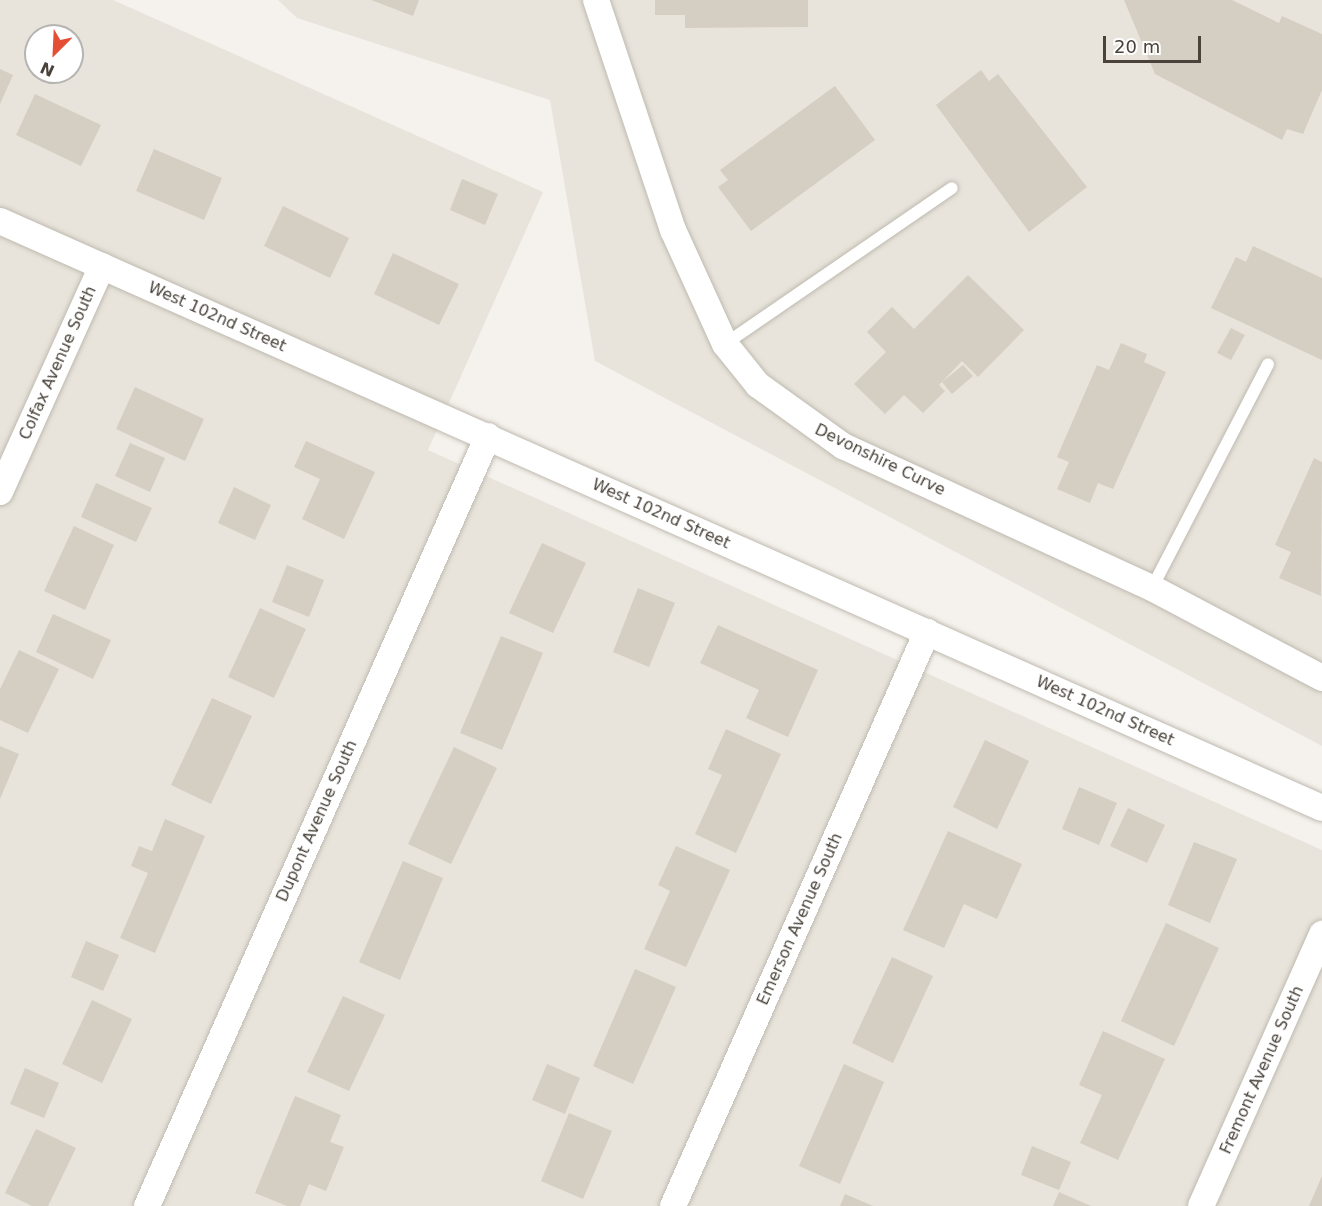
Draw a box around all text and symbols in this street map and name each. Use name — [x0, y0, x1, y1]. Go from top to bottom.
north arrow — [24, 24, 84, 84]
scale bar — [1106, 24, 1204, 62]
text: 20 m — [1114, 36, 1160, 57]
text: N — [37, 58, 57, 80]
street label: West 102nd Street — [145, 278, 289, 356]
street label: Colfax Avenue South — [15, 283, 101, 443]
street label: Devonshire Curve — [812, 420, 948, 500]
street label: West 102nd Street — [589, 475, 733, 553]
street label: West 102nd Street — [1033, 672, 1177, 750]
street label: Dupont Avenue South — [273, 737, 361, 905]
street label: Emerson Avenue South — [753, 830, 847, 1008]
street label: Fremont Avenue South — [1216, 983, 1308, 1157]

